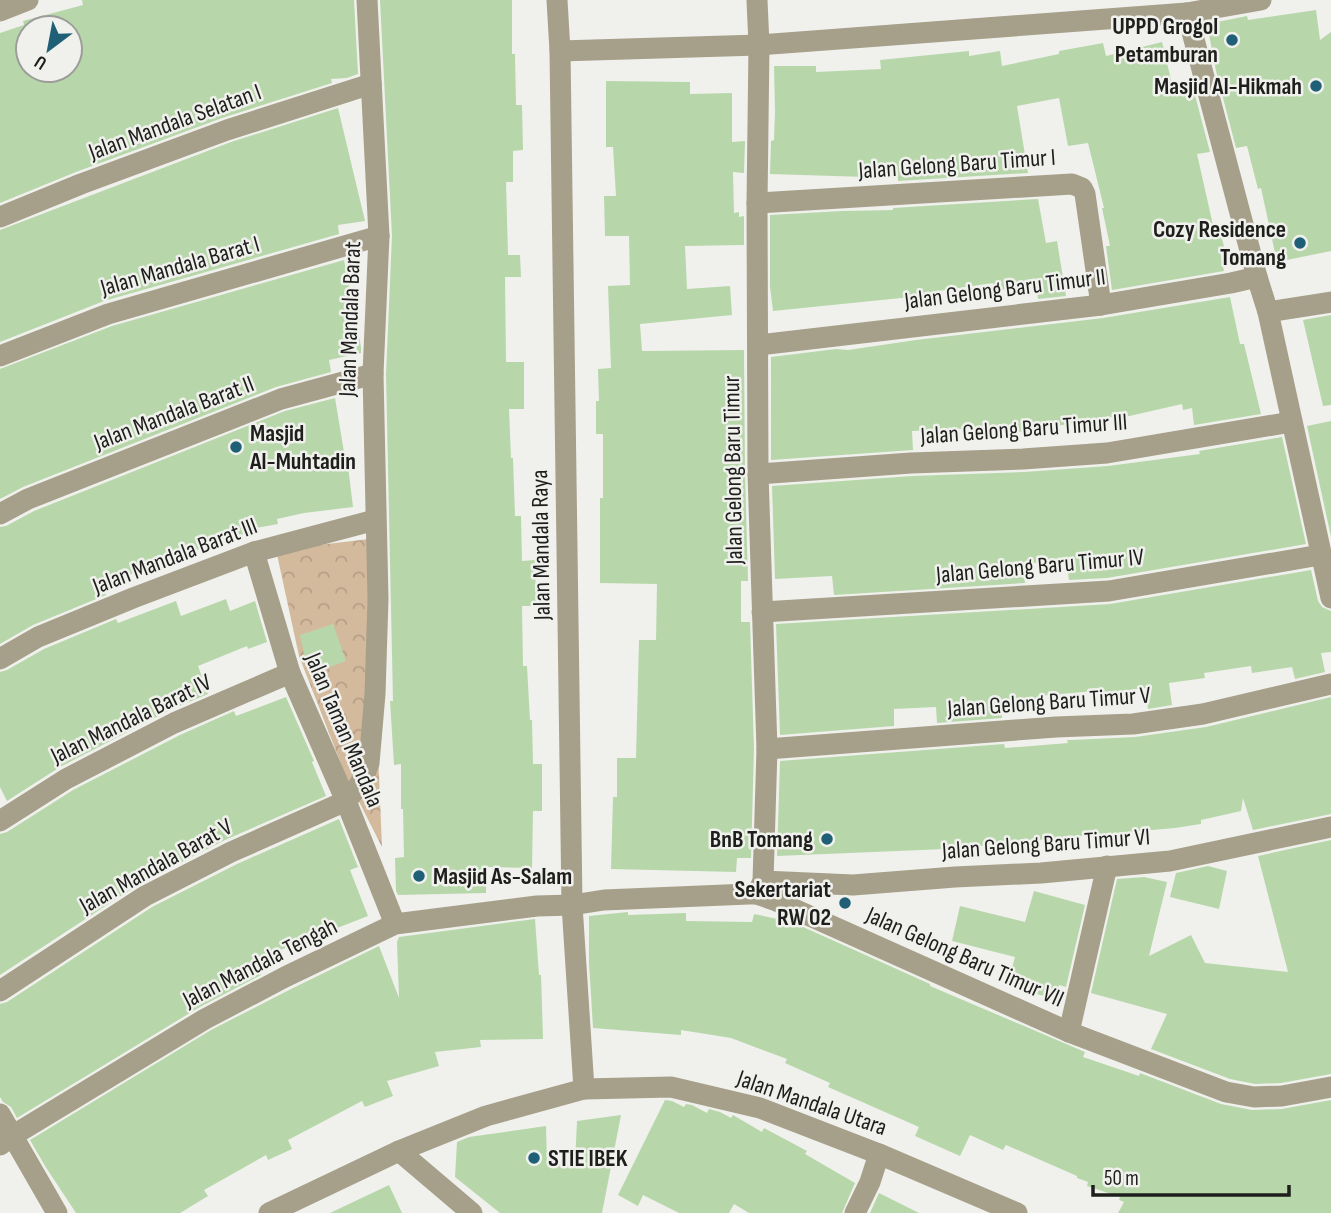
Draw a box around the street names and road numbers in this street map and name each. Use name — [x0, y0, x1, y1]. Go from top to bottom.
street label: Jalan Mandala Selatan I — [84, 77, 265, 167]
street label: Jalan Gelong Baru Timur I — [856, 143, 1057, 185]
street label: Jalan Mandala Barat I — [96, 229, 263, 303]
street label: Jalan Mandala Barat — [333, 241, 367, 398]
street label: Jalan Gelong Baru Timur II — [902, 262, 1107, 316]
street label: Jalan Mandala Barat II — [89, 369, 258, 457]
street label: Jalan Gelong Baru Timur — [717, 375, 749, 566]
street label: Jalan Gelong Baru Timur III — [919, 407, 1128, 451]
street label: Jalan Mandala Raya — [525, 470, 557, 621]
street label: Jalan Mandala Barat III — [88, 511, 261, 601]
street label: Jalan Gelong Baru Timur IV — [934, 542, 1145, 590]
street label: Jalan Taman Mandala — [298, 648, 390, 812]
street label: Jalan Mandala Barat IV — [45, 668, 216, 771]
street label: Jalan Gelong Baru Timur V — [945, 680, 1152, 724]
street label: Jalan Mandala Barat V — [74, 812, 238, 920]
street label: Jalan Gelong Baru Timur VI — [940, 822, 1151, 866]
street label: Jalan Gelong Baru Timur VII — [861, 900, 1068, 1014]
street label: Jalan Mandala Tengah — [177, 912, 342, 1015]
street label: Jalan Mandala Utara — [732, 1063, 891, 1142]

